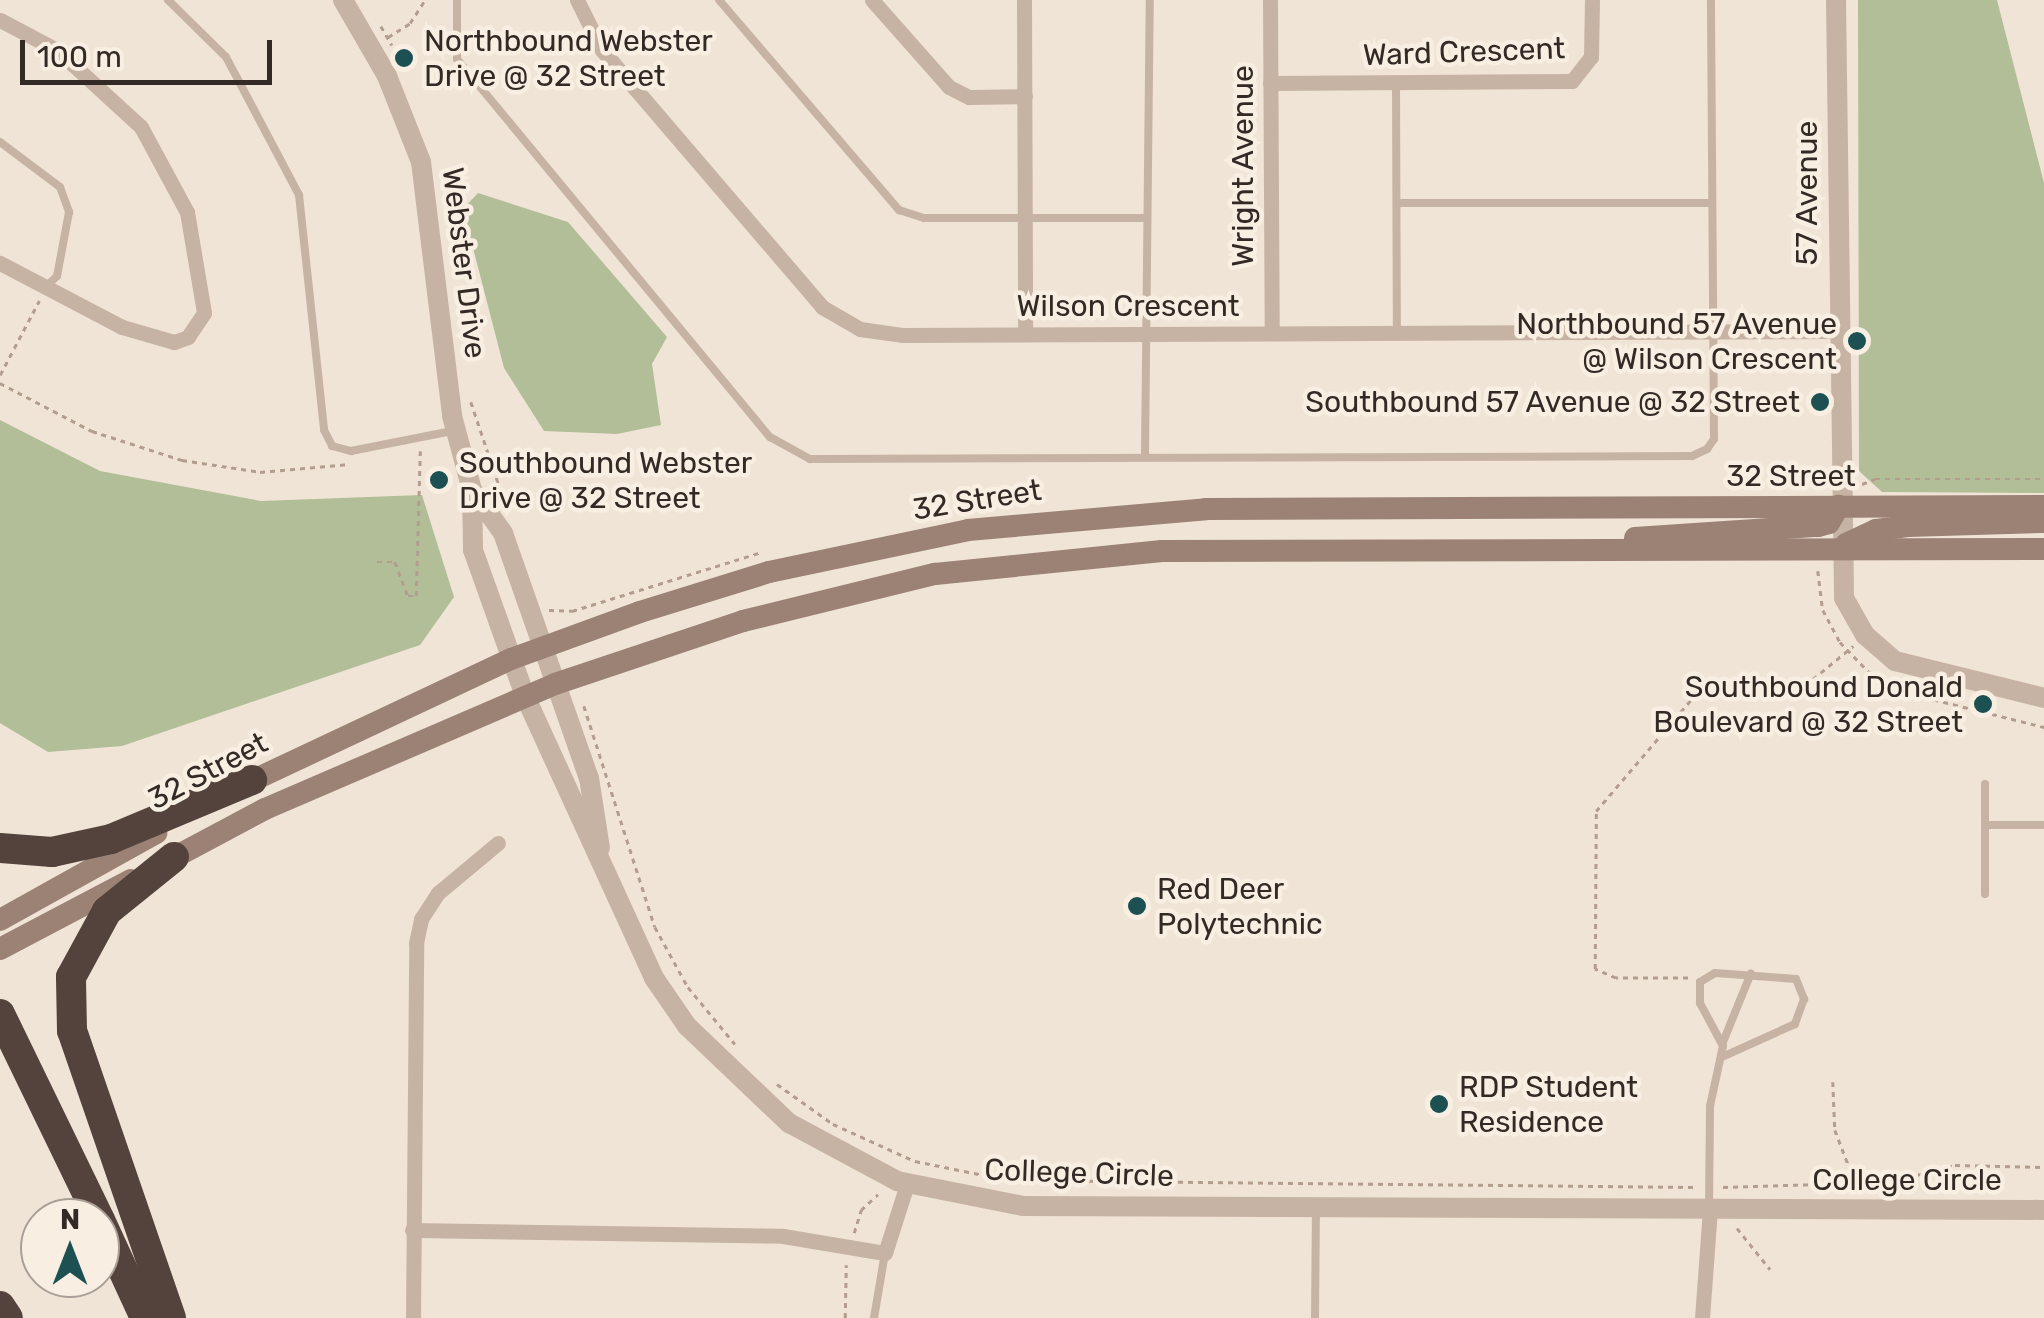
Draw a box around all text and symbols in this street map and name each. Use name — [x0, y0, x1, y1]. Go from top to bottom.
scale bar — [25, 20, 278, 82]
place label: Northbound Webster Drive @ 32 Street — [424, 23, 713, 94]
street label: Ward Crescent — [1362, 30, 1566, 74]
text: 100 m — [37, 39, 122, 75]
marker: Northbound Webster Drive @ 32 Street — [393, 47, 415, 69]
street label: Wright Avenue — [1225, 65, 1261, 267]
street label: 57 Avenue — [1789, 120, 1825, 266]
street label: Webster Drive — [434, 165, 494, 361]
street label: Wilson Crescent — [1017, 288, 1239, 324]
place label: Northbound 57 Avenue @ Wilson Crescent — [1515, 306, 1837, 376]
marker: Northbound 57 Avenue @ Wilson Crescent — [1846, 330, 1868, 352]
place label: Southbound 57 Avenue @ 32 Street — [1305, 384, 1800, 420]
marker: Southbound 57 Avenue @ 32 Street — [1809, 391, 1831, 413]
place label: Southbound Webster Drive @ 32 Street — [459, 445, 753, 516]
street label: 32 Street — [1726, 458, 1856, 494]
marker: Southbound Webster Drive @ 32 Street — [428, 469, 450, 491]
street label: 32 Street — [910, 472, 1044, 528]
place label: Southbound Donald Boulevard @ 32 Street — [1653, 669, 1963, 740]
marker: Southbound Donald Boulevard @ 32 Street — [1972, 693, 1994, 715]
street label: 32 Street — [142, 725, 274, 817]
place label: Red Deer Polytechnic — [1157, 871, 1322, 942]
marker: Red Deer Polytechnic — [1126, 895, 1148, 917]
place label: RDP Student Residence — [1459, 1069, 1639, 1140]
marker: RDP Student Residence — [1428, 1093, 1450, 1115]
street label: College Circle — [984, 1152, 1174, 1194]
street label: College Circle — [1812, 1162, 2002, 1198]
north arrow — [20, 1198, 120, 1298]
text: N — [60, 1203, 80, 1236]

